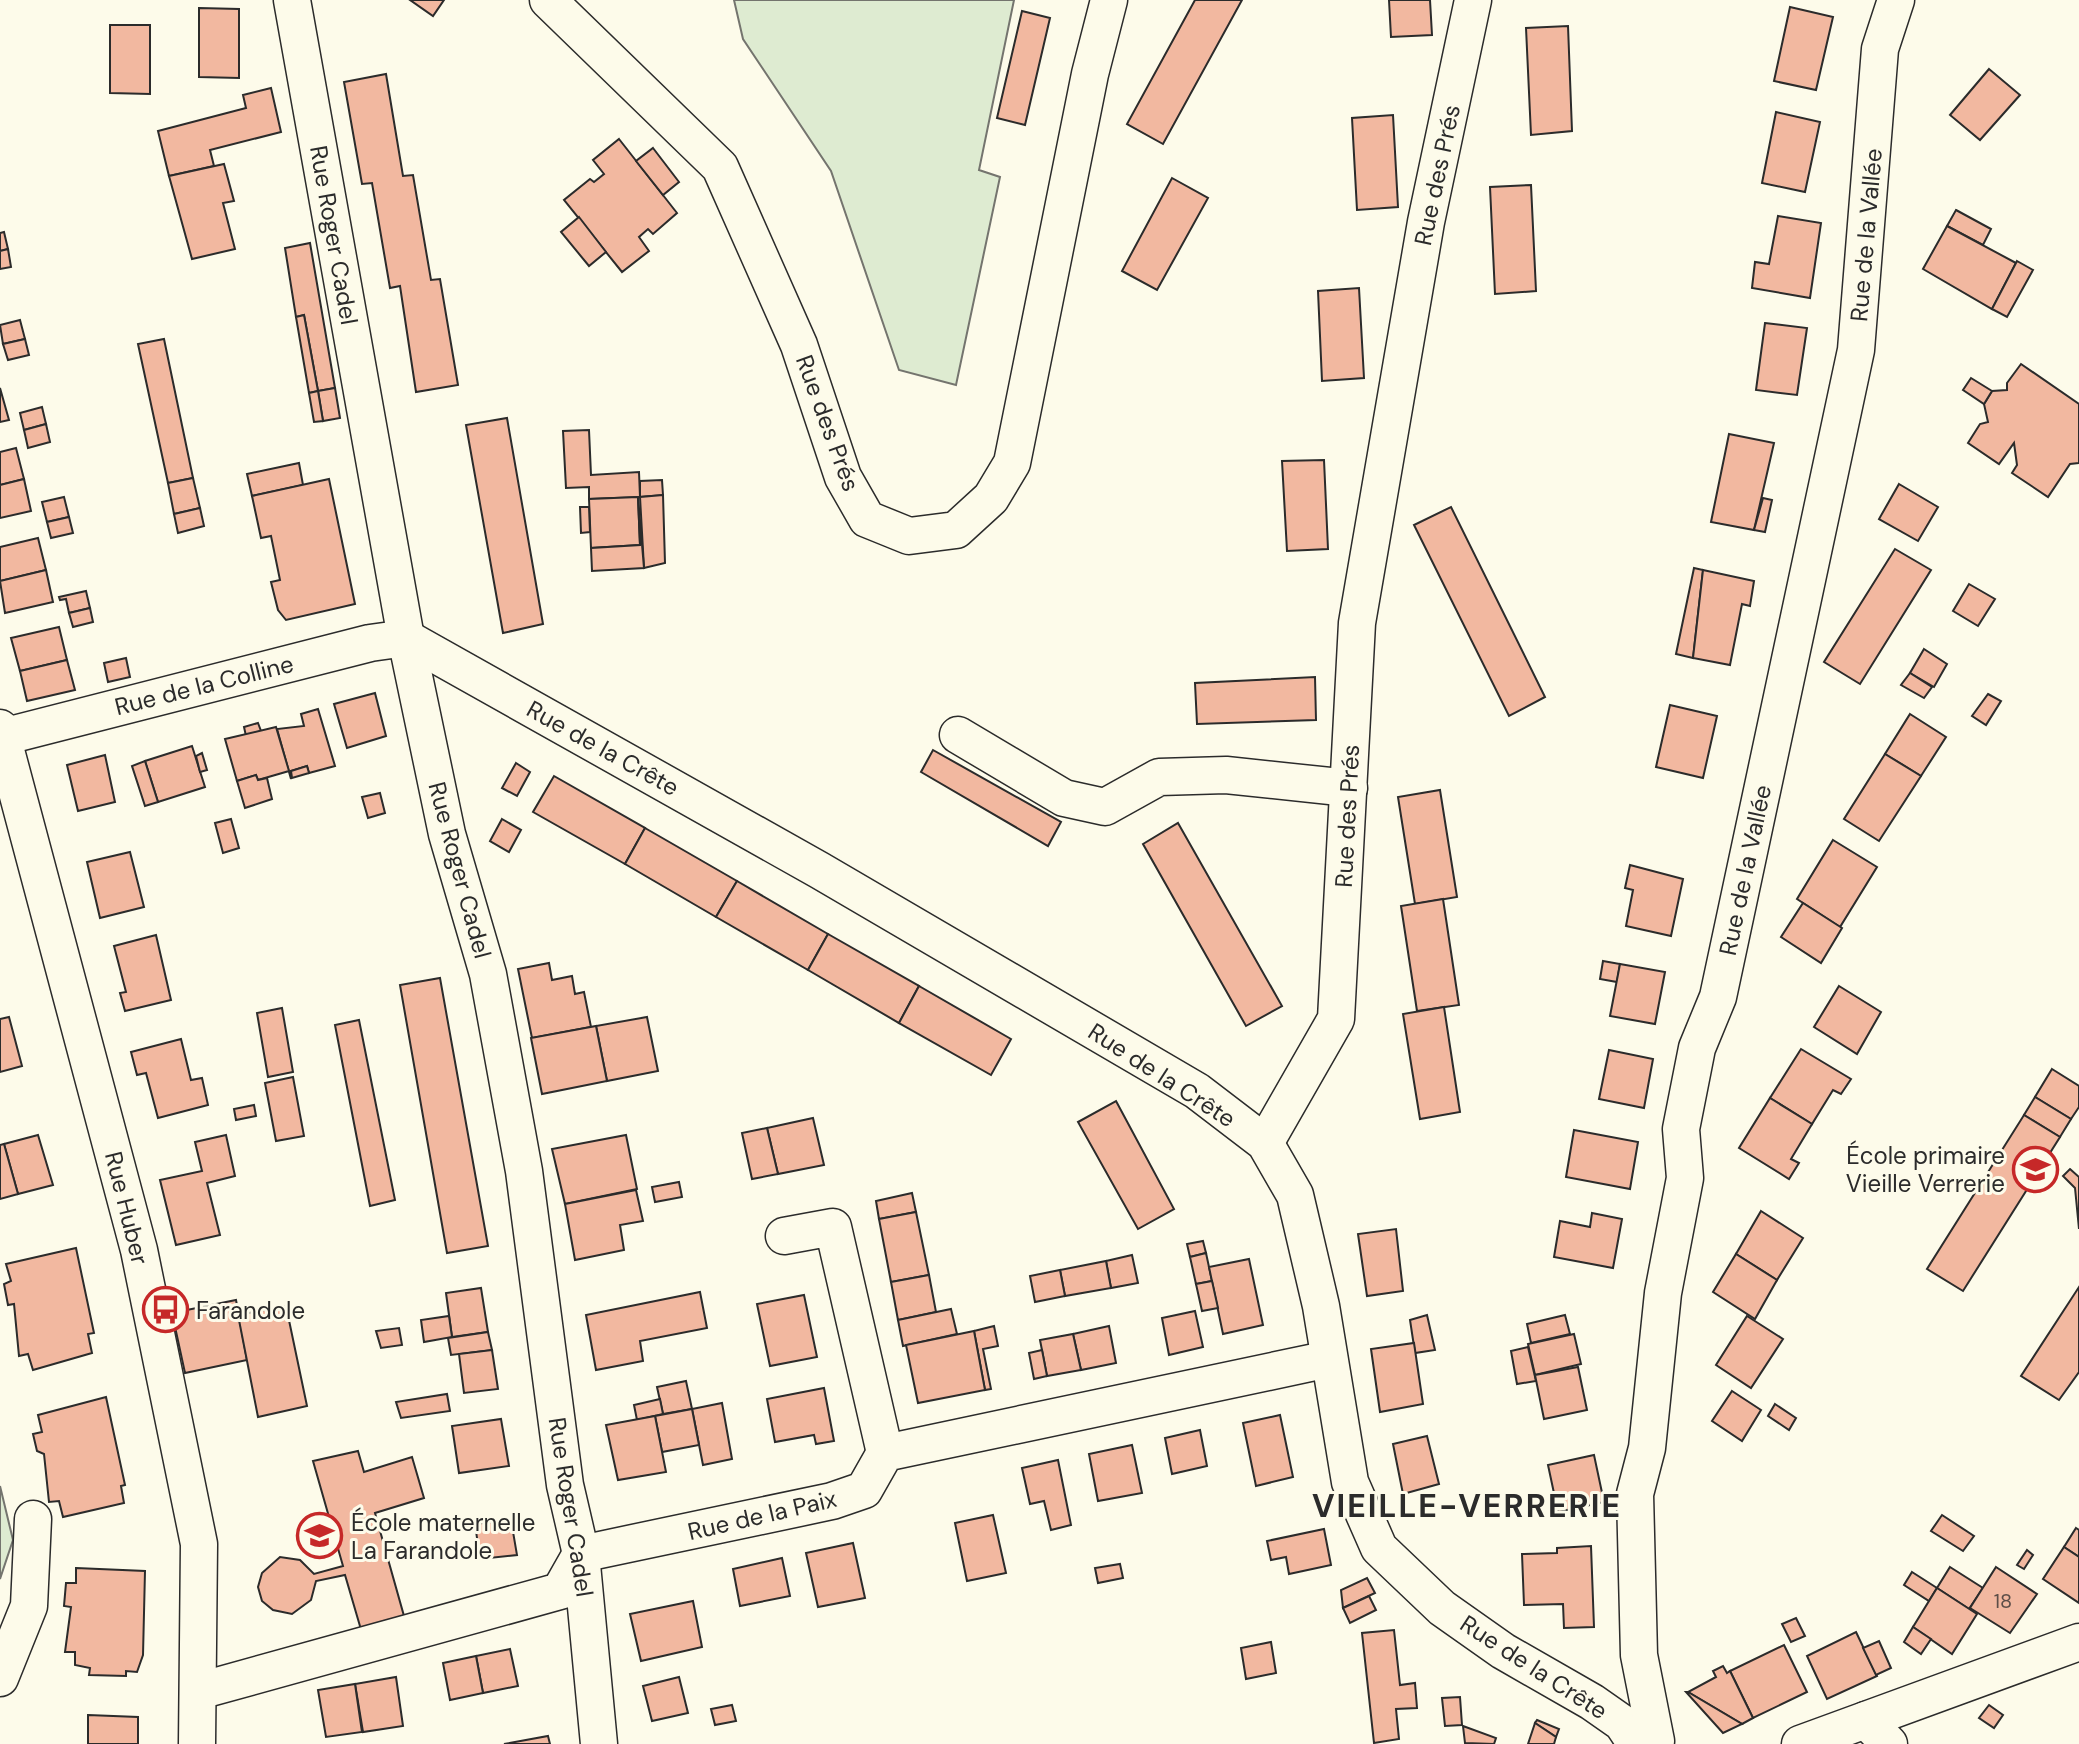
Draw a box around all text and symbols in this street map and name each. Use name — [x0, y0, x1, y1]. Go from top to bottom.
street label: Rue des Prés — [1407, 102, 1467, 248]
street label: Rue Roger Cadel — [303, 143, 365, 327]
street label: Rue de la Vallée — [1843, 147, 1889, 323]
street label: Rue des Prés — [789, 350, 867, 496]
street label: Rue de la Colline — [111, 648, 297, 722]
street label: Rue de la Crête — [521, 693, 685, 803]
street label: Rue des Prés — [1328, 744, 1366, 888]
street label: Rue Roger Cadel — [422, 778, 498, 962]
street label: Rue de la Vallée — [1712, 782, 1778, 958]
street label: Rue de la Crête — [1083, 1016, 1241, 1134]
place label: École primaire Vieille Verrerie — [1846, 1140, 2005, 1199]
school or university icon: École primaire Vieille Verrerie — [2012, 1145, 2060, 1193]
street label: Rue Huber — [98, 1148, 156, 1268]
bus stop icon: Farandole — [141, 1286, 189, 1334]
place label: Farandole — [196, 1295, 305, 1326]
street label: Rue Roger Cadel — [542, 1415, 600, 1599]
street label: Rue de la Paix — [684, 1483, 840, 1547]
district label: VIEILLE-VERRERIE — [1312, 1485, 1622, 1527]
place label: École maternelle La Farandole — [351, 1507, 535, 1566]
school or university icon: École maternelle La Farandole — [296, 1512, 344, 1560]
house number: 18 — [1994, 1588, 2012, 1614]
street label: Rue de la Crête — [1455, 1608, 1613, 1726]

